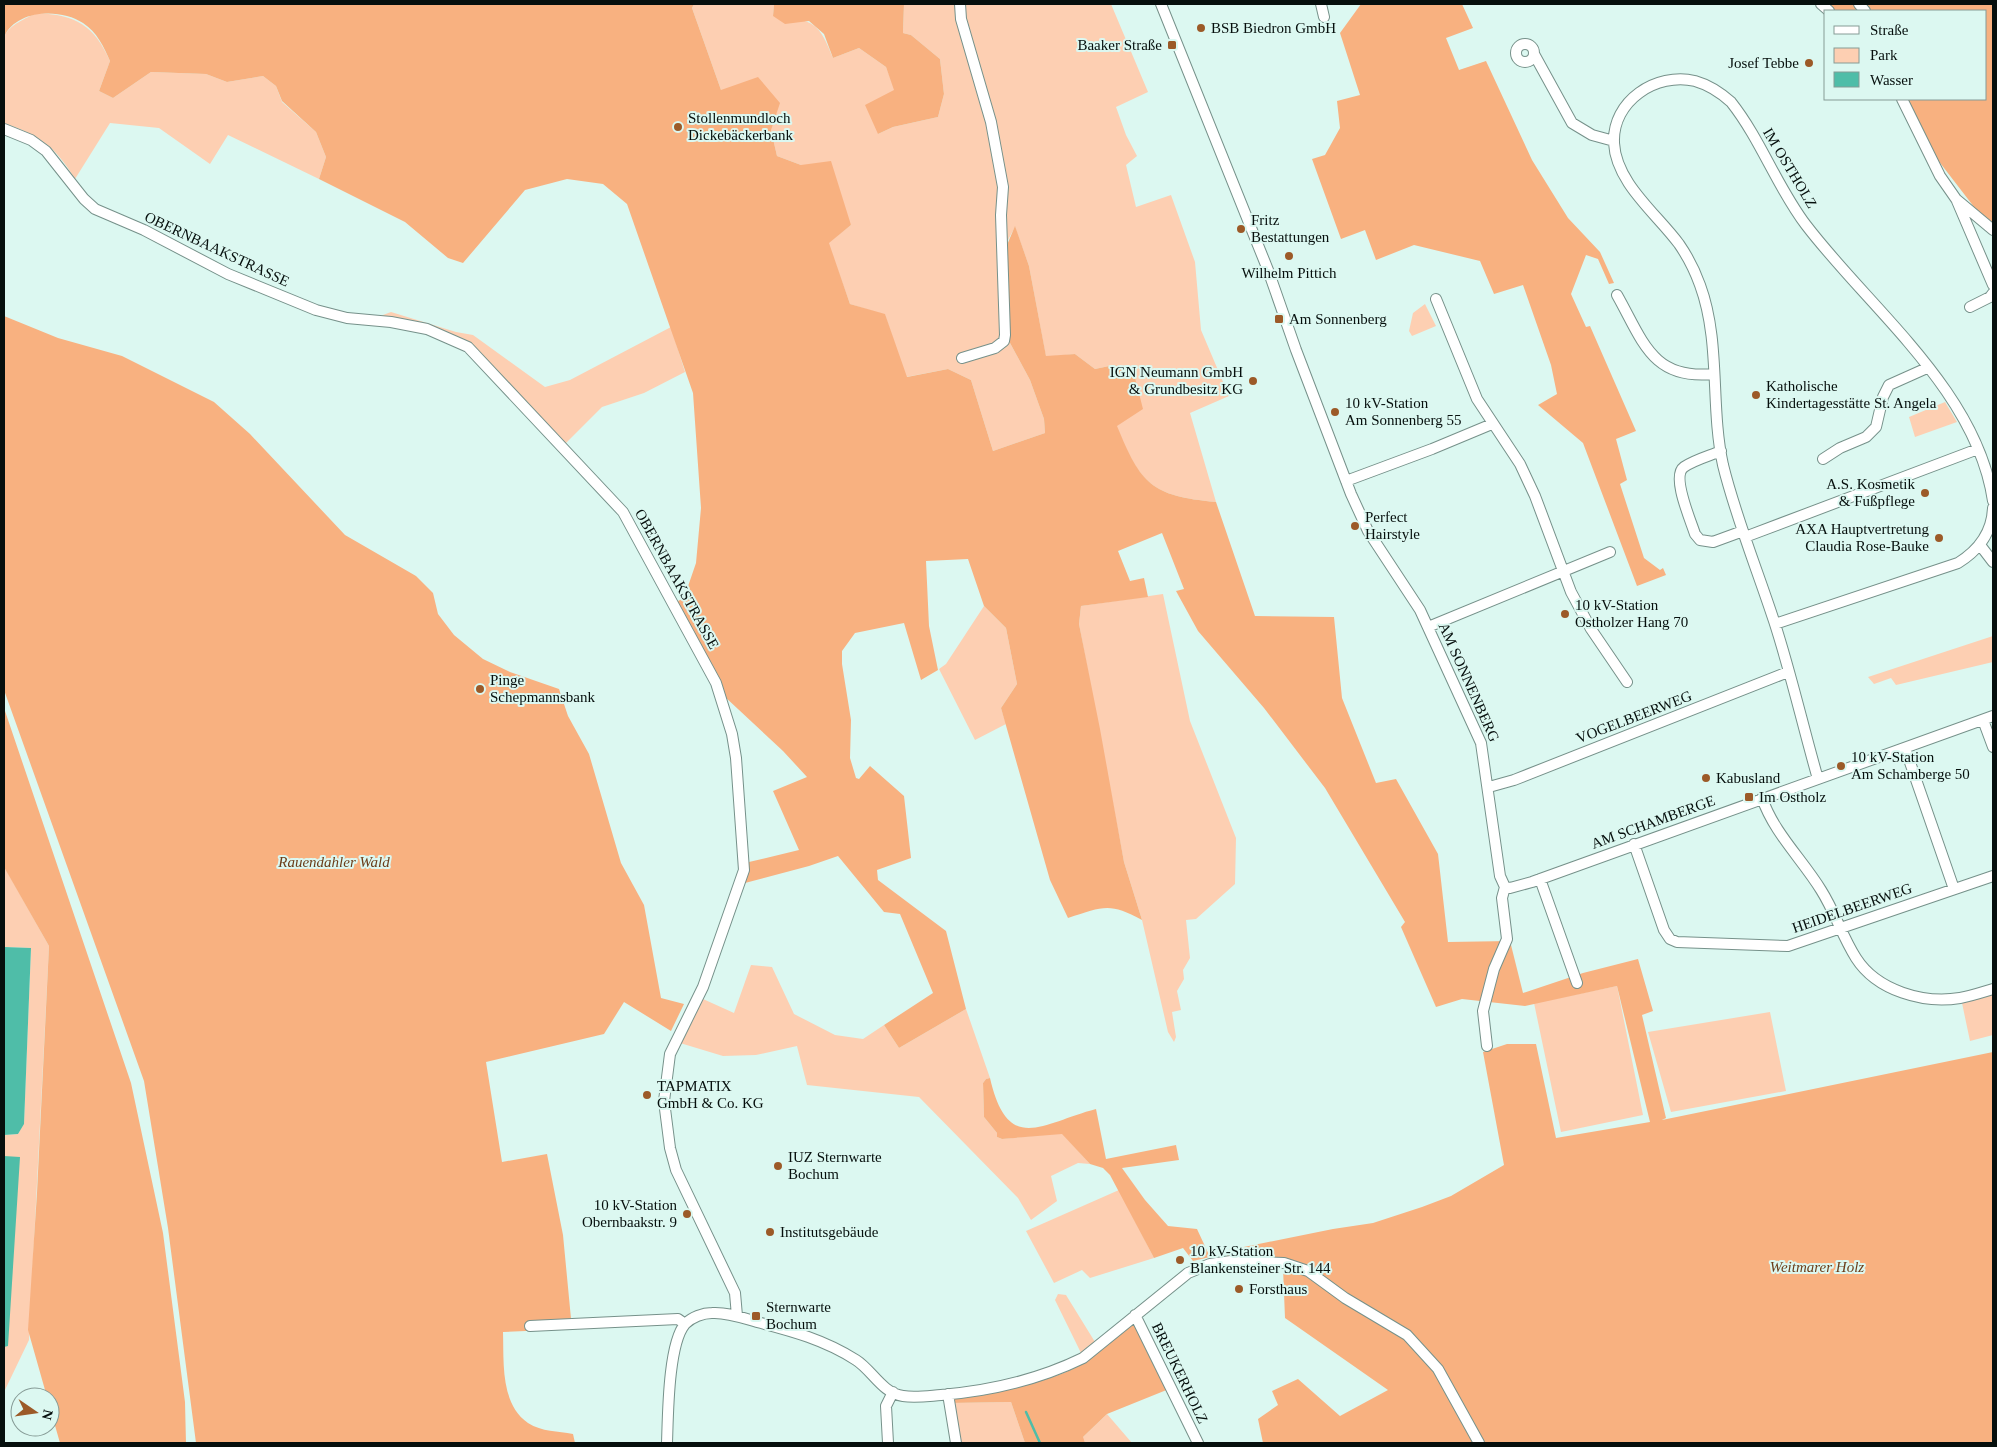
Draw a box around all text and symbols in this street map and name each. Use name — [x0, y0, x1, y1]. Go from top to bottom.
legend — [1824, 10, 1987, 100]
place label: BSB Biedron GmbH — [1211, 20, 1336, 36]
marker: BSB Biedron GmbH — [1195, 22, 1207, 34]
text: Straße — [1870, 22, 1909, 38]
place label: Baaker Straße — [1077, 37, 1162, 53]
marker: Baaker Straße — [1166, 39, 1178, 51]
text: Park — [1870, 47, 1898, 63]
place label: Josef Tebbe — [1728, 55, 1799, 71]
marker: Josef Tebbe — [1803, 57, 1815, 69]
text: Wasser — [1870, 72, 1913, 88]
place label: Stollenmundloch Dickebäckerbank — [688, 110, 793, 143]
marker: Stollenmundloch Dickebäckerbank — [672, 121, 684, 133]
street label: IM OSTHOLZ — [1760, 125, 1820, 211]
street label: OBERNBAAKSTRASSE — [142, 208, 292, 290]
place label: Fritz Bestattungen — [1251, 212, 1330, 245]
marker: Fritz Bestattungen — [1235, 223, 1247, 235]
marker: Wilhelm Pittich — [1283, 250, 1295, 262]
place label: Wilhelm Pittich — [1242, 265, 1337, 281]
place label: Am Sonnenberg — [1289, 311, 1387, 327]
marker: Am Sonnenberg — [1273, 313, 1285, 325]
place label: IGN Neumann GmbH & Grundbesitz KG — [1110, 364, 1243, 397]
marker: IGN Neumann GmbH & Grundbesitz KG — [1247, 375, 1259, 387]
place label: Katholische Kindertagesstätte St. Angela — [1766, 378, 1937, 411]
marker: Katholische Kindertagesstätte St. Angela — [1750, 389, 1762, 401]
place label: 10 kV-Station Am Sonnenberg 55 — [1345, 395, 1461, 428]
marker: 10 kV-Station Am Sonnenberg 55 — [1329, 406, 1341, 418]
place label: A.S. Kosmetik & Fußpflege — [1826, 476, 1915, 509]
marker: A.S. Kosmetik & Fußpflege — [1919, 487, 1931, 499]
street label: OBERNBAAKSTRASSE — [632, 506, 722, 652]
place label: Perfect Hairstyle — [1365, 509, 1420, 542]
marker: Perfect Hairstyle — [1349, 520, 1361, 532]
place label: AXA Hauptvertretung Claudia Rose-Bauke — [1795, 521, 1929, 554]
marker: AXA Hauptvertretung Claudia Rose-Bauke — [1933, 532, 1945, 544]
place label: 10 kV-Station Ostholzer Hang 70 — [1575, 597, 1688, 630]
marker: 10 kV-Station Ostholzer Hang 70 — [1559, 608, 1571, 620]
street label: AM SONNENBERG — [1436, 620, 1503, 744]
place label: Pinge Schepmannsbank — [490, 672, 595, 705]
marker: Pinge Schepmannsbank — [474, 683, 486, 695]
street label: VOGELBEERWEG — [1574, 688, 1694, 746]
place label: 10 kV-Station Am Schamberge 50 — [1851, 749, 1970, 782]
marker: 10 kV-Station Am Schamberge 50 — [1835, 760, 1847, 772]
place label: Kabusland — [1716, 770, 1781, 786]
marker: Kabusland — [1700, 772, 1712, 784]
place label: Im Ostholz — [1759, 789, 1826, 805]
marker: Im Ostholz — [1743, 791, 1755, 803]
street label: AM SCHAMBERGE — [1589, 792, 1717, 852]
park label: Rauendahler Wald — [277, 854, 390, 870]
street label: HEIDELBEERWEG — [1790, 880, 1914, 936]
place label: TAPMATIX GmbH & Co. KG — [657, 1078, 764, 1111]
marker: TAPMATIX GmbH & Co. KG — [641, 1089, 653, 1101]
place label: IUZ Sternwarte Bochum — [788, 1149, 882, 1182]
marker: IUZ Sternwarte Bochum — [772, 1160, 784, 1172]
place label: 10 kV-Station Obernbaakstr. 9 — [582, 1197, 678, 1230]
marker: 10 kV-Station Obernbaakstr. 9 — [681, 1208, 693, 1220]
place label: Institutsgebäude — [780, 1224, 879, 1240]
marker: Institutsgebäude — [764, 1226, 776, 1238]
place label: 10 kV-Station Blankensteiner Str. 144 — [1190, 1243, 1331, 1276]
marker: 10 kV-Station Blankensteiner Str. 144 — [1174, 1254, 1186, 1266]
park label: Weitmarer Holz — [1770, 1259, 1864, 1275]
place label: Forsthaus — [1249, 1281, 1308, 1297]
marker: Forsthaus — [1233, 1283, 1245, 1295]
place label: Sternwarte Bochum — [766, 1299, 831, 1332]
marker: Sternwarte Bochum — [750, 1310, 762, 1322]
street label: BREUKERHOLZ — [1149, 1320, 1211, 1426]
north arrow — [10, 1387, 60, 1437]
text: N — [39, 1408, 56, 1421]

